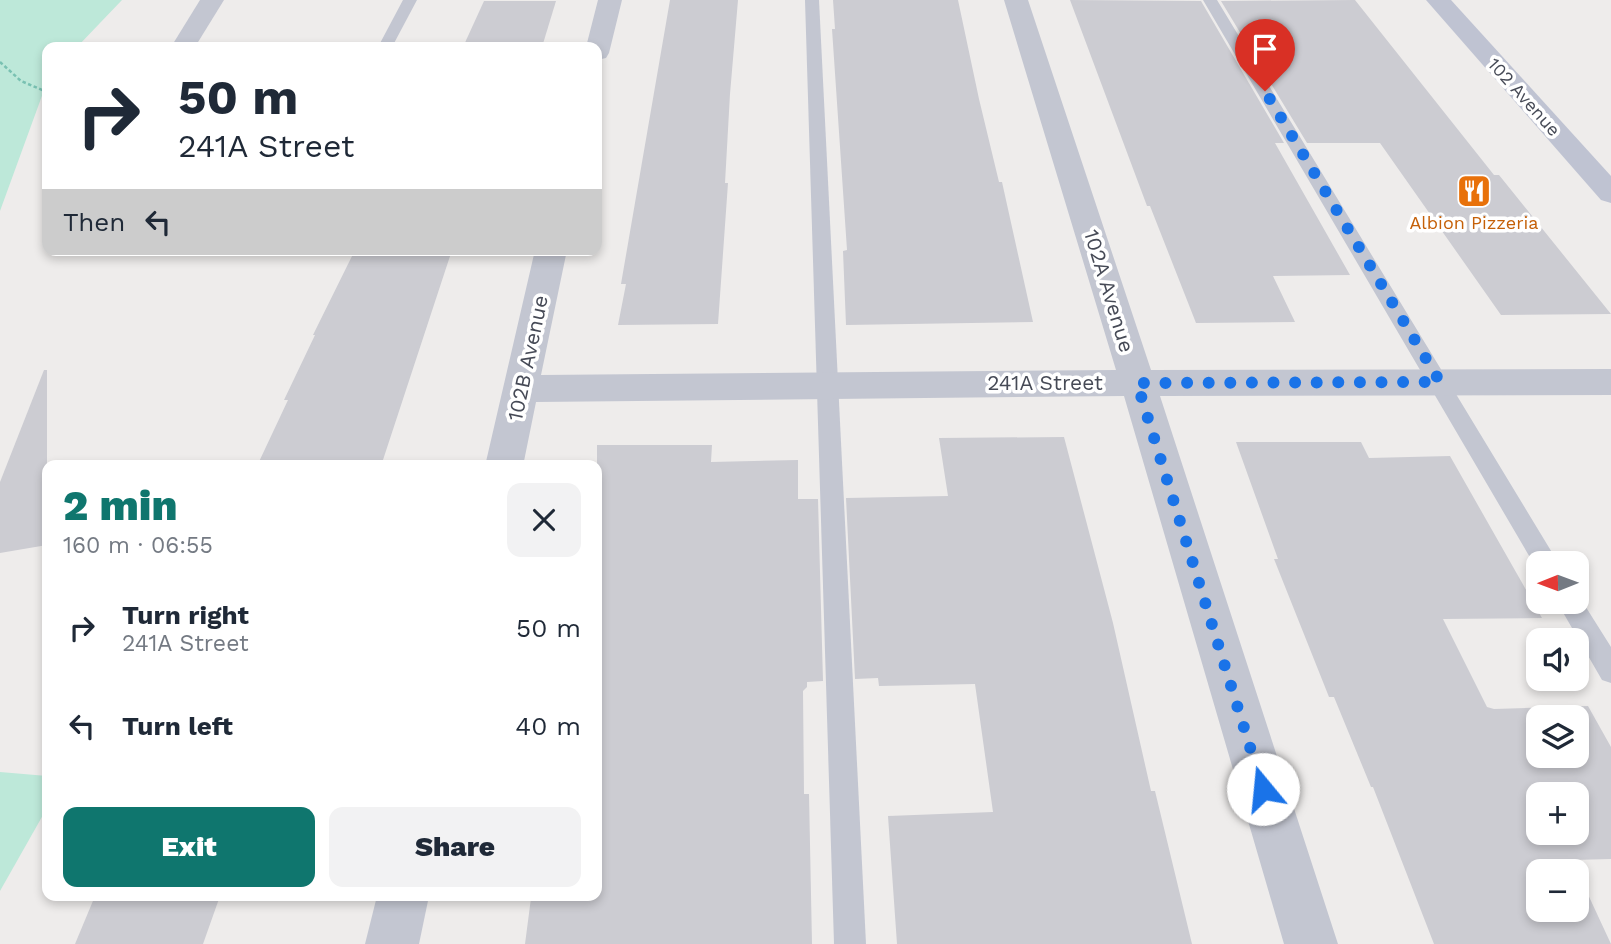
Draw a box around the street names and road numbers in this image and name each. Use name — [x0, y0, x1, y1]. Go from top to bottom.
street label: 102 Avenue — [1484, 53, 1565, 140]
street label: 102A Avenue — [1079, 226, 1140, 355]
street label: 102B Avenue — [502, 293, 553, 423]
street label: 241A Street — [987, 370, 1103, 395]

